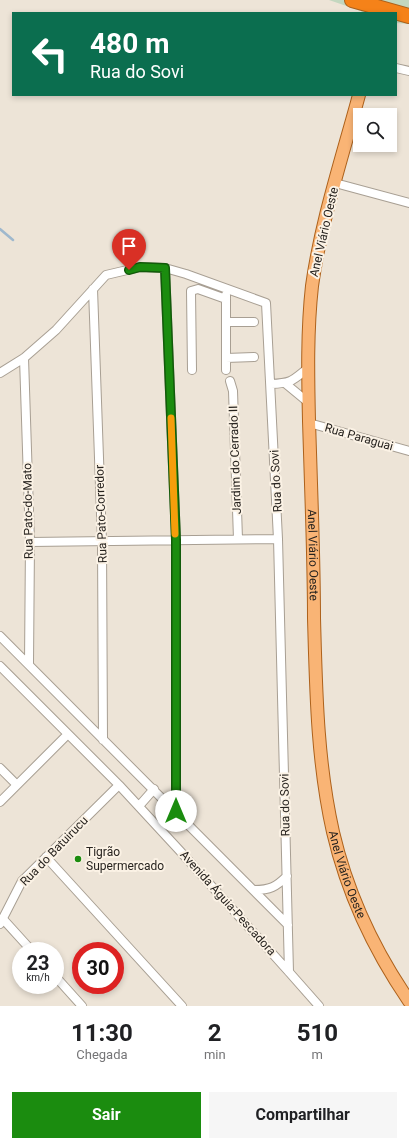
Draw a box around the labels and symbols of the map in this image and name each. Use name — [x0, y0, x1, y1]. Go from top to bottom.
street label: Anel Viário Oeste — [307, 186, 341, 278]
pin — [112, 229, 146, 270]
street label: Jardim do Cerrado II — [226, 405, 244, 515]
street label: Rua Paraguai — [323, 421, 395, 453]
street label: Rua do Sovi — [267, 449, 285, 513]
street label: Rua Pato-do-Mato — [20, 463, 36, 559]
street label: Rua Pato-Corredor — [92, 465, 110, 563]
street label: Anel Viário Oeste — [305, 509, 321, 601]
street label: Rua do Sovi — [277, 773, 293, 836]
position arrow — [155, 790, 197, 832]
street label: Rua do Batuirucu — [17, 813, 91, 889]
street label: Anel Viário Oeste — [326, 829, 369, 921]
place label: Tigrão Supermercado — [86, 845, 164, 873]
street label: Avenida Águia-Pescadora — [177, 847, 280, 958]
marker: Tigrão Supermercado — [73, 854, 83, 864]
speed limit sign: 30 — [72, 942, 124, 994]

